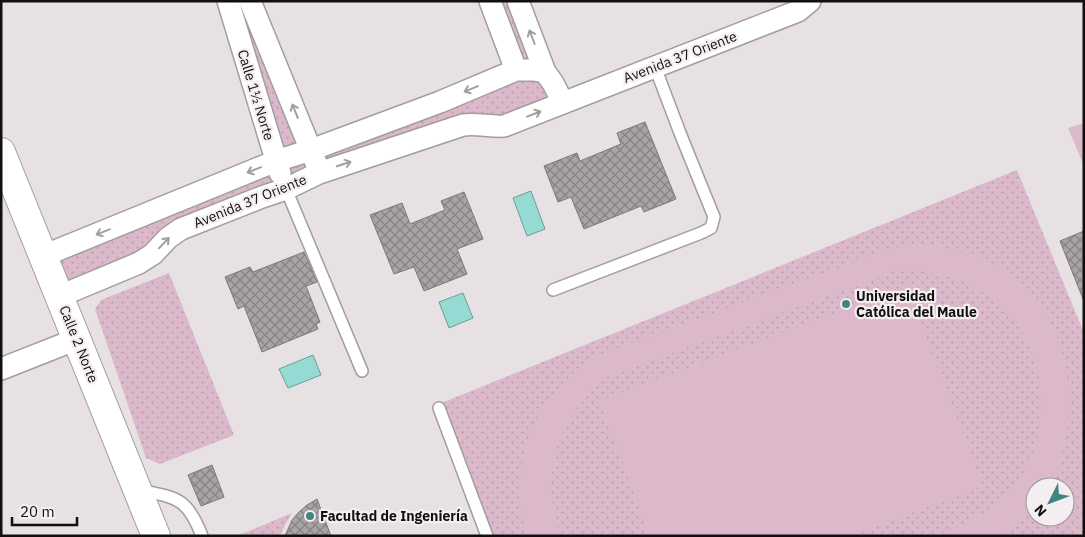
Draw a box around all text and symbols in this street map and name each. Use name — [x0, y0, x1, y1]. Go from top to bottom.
street label: Avenida 37 Oriente — [621, 27, 740, 87]
one-way arrow — [527, 30, 536, 45]
street label: Calle 1½ Norte — [234, 47, 278, 143]
one-way arrow — [464, 84, 479, 94]
one-way arrow — [290, 104, 300, 119]
one-way arrow — [526, 109, 541, 119]
one-way arrow — [336, 159, 352, 169]
one-way arrow — [247, 165, 262, 175]
street label: Avenida 37 Oriente — [191, 170, 309, 232]
one-way arrow — [96, 228, 111, 237]
one-way arrow — [158, 236, 170, 249]
place label: Universidad Católica del Maule — [856, 287, 977, 321]
marker: Universidad Católica del Maule — [840, 298, 852, 310]
street label: Calle 2 Norte — [55, 303, 103, 386]
north arrow — [1025, 477, 1075, 527]
scale bar — [12, 494, 78, 526]
text: N — [1030, 501, 1050, 520]
text: 20 m — [20, 502, 55, 521]
place label: Facultad de Ingeniería — [320, 507, 468, 525]
marker: Facultad de Ingeniería — [304, 510, 316, 522]

